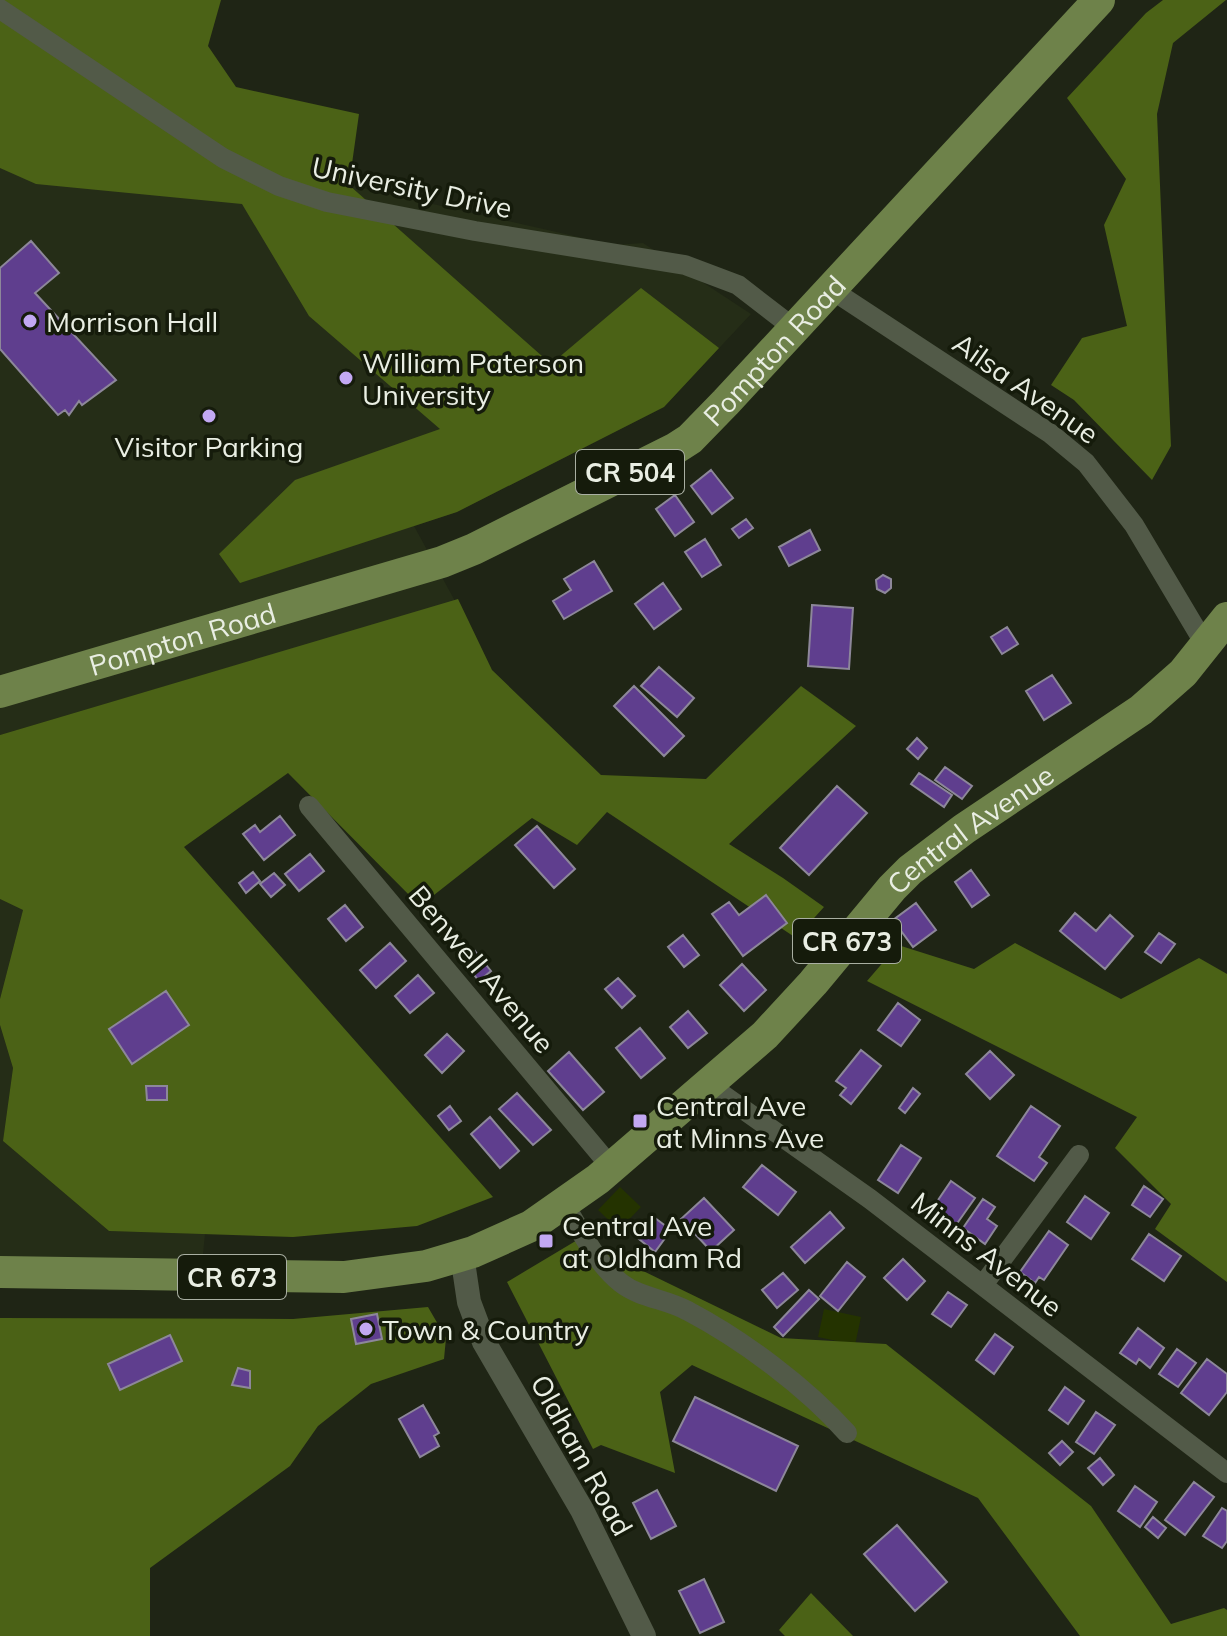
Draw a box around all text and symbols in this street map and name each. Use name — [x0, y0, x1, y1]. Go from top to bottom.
street label: University Drive — [309, 149, 515, 225]
street label: Pompton Road — [695, 268, 852, 433]
place label: Morrison Hall — [46, 304, 218, 339]
marker: Morrison Hall — [21, 312, 39, 330]
street label: Ailsa Avenue — [947, 325, 1105, 451]
place label: William Paterson University — [362, 345, 584, 412]
marker: William Paterson University — [337, 369, 355, 387]
marker: Visitor Parking — [200, 407, 218, 425]
place label: Visitor Parking — [115, 429, 303, 464]
road number: CR 504 — [576, 450, 684, 494]
street label: Pompton Road — [85, 594, 280, 682]
street label: Central Avenue — [879, 757, 1060, 901]
street label: Benwell Avenue — [402, 878, 562, 1060]
road number: CR 673 — [793, 919, 901, 963]
place label: Central Ave at Minns Ave — [656, 1088, 824, 1155]
marker: Central Ave at Minns Ave — [631, 1112, 649, 1130]
street label: Minns Avenue — [904, 1184, 1070, 1324]
place label: Central Ave at Oldham Rd — [562, 1208, 742, 1275]
marker: Central Ave at Oldham Rd — [537, 1232, 555, 1250]
road number: CR 673 — [178, 1255, 286, 1299]
place label: Town & Country — [382, 1312, 589, 1347]
marker: Town & Country — [357, 1320, 375, 1338]
street label: Oldham Road — [523, 1368, 641, 1542]

